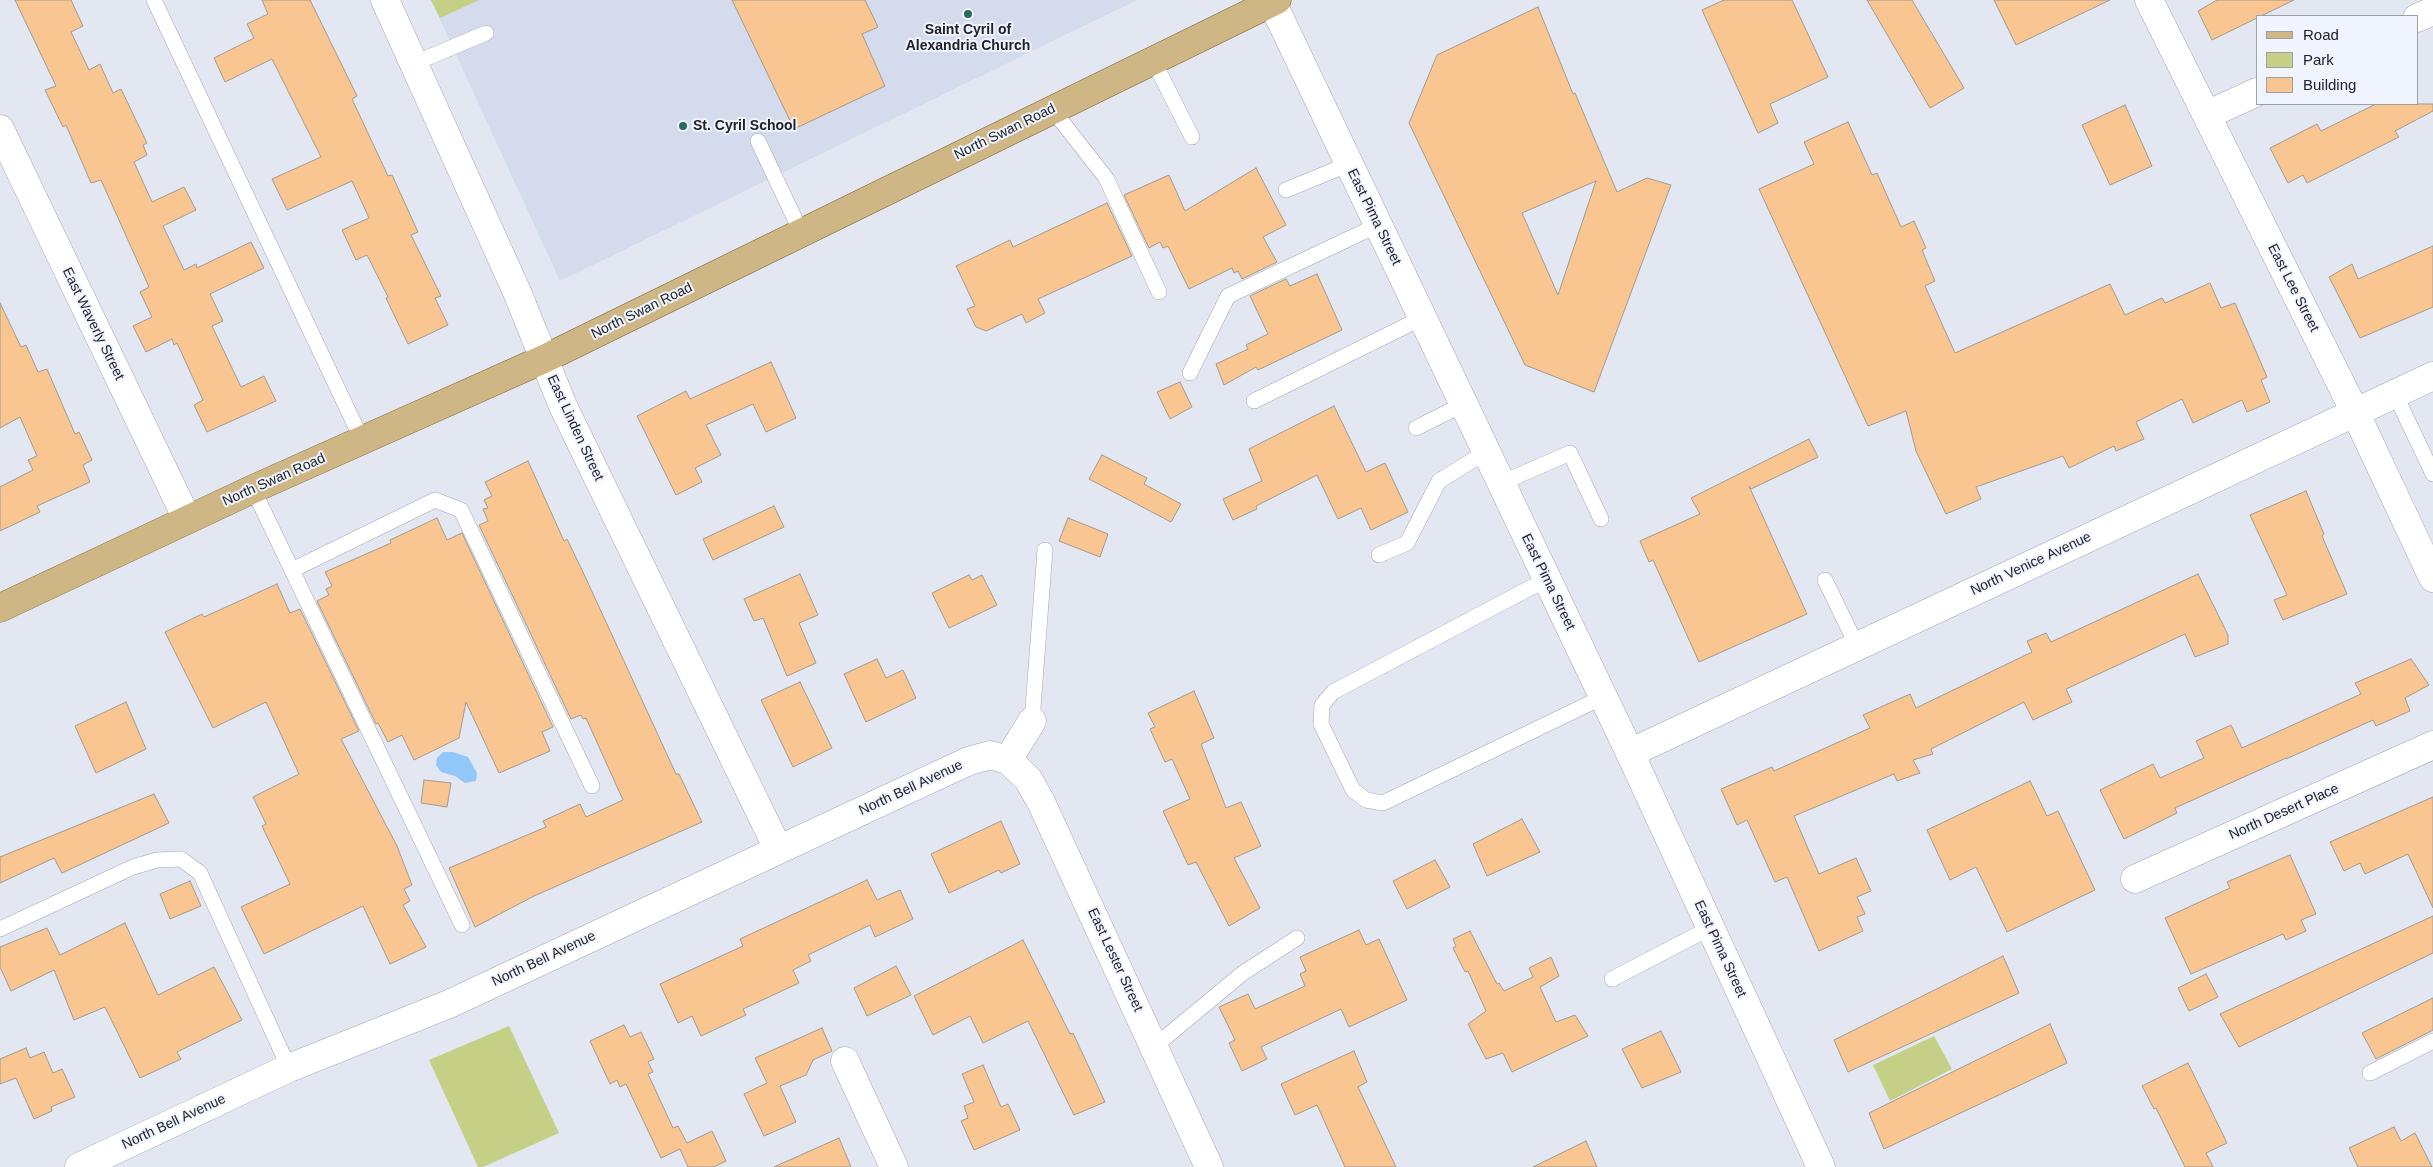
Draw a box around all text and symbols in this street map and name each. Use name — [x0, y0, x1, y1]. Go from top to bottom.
marker: Saint Cyril of Alexandria Church — [962, 8, 974, 20]
legend — [2256, 15, 2418, 105]
place label: Saint Cyril of Alexandria Church — [906, 22, 1030, 54]
text: Road — [2303, 26, 2339, 43]
text: Park — [2303, 51, 2334, 68]
text: Building — [2303, 76, 2356, 93]
street label: North Swan Road — [952, 100, 1058, 164]
place label: St. Cyril School — [693, 118, 796, 134]
marker: St. Cyril School — [677, 120, 689, 132]
street label: East Pima Street — [1343, 166, 1405, 268]
street label: East Lee Street — [2264, 241, 2322, 335]
street label: East Waverly Street — [58, 265, 128, 383]
street label: North Swan Road — [589, 279, 695, 343]
street label: East Linden Street — [543, 372, 607, 484]
street label: North Swan Road — [220, 450, 328, 510]
street label: North Venice Avenue — [1968, 529, 2094, 599]
street label: East Pima Street — [1517, 531, 1579, 633]
street label: North Bell Avenue — [856, 757, 966, 819]
street label: North Desert Place — [2227, 780, 2341, 844]
street label: East Pima Street — [1690, 898, 1750, 1000]
street label: East Lester Street — [1084, 906, 1146, 1014]
street label: North Bell Avenue — [489, 928, 599, 990]
street label: North Bell Avenue — [119, 1091, 229, 1153]

